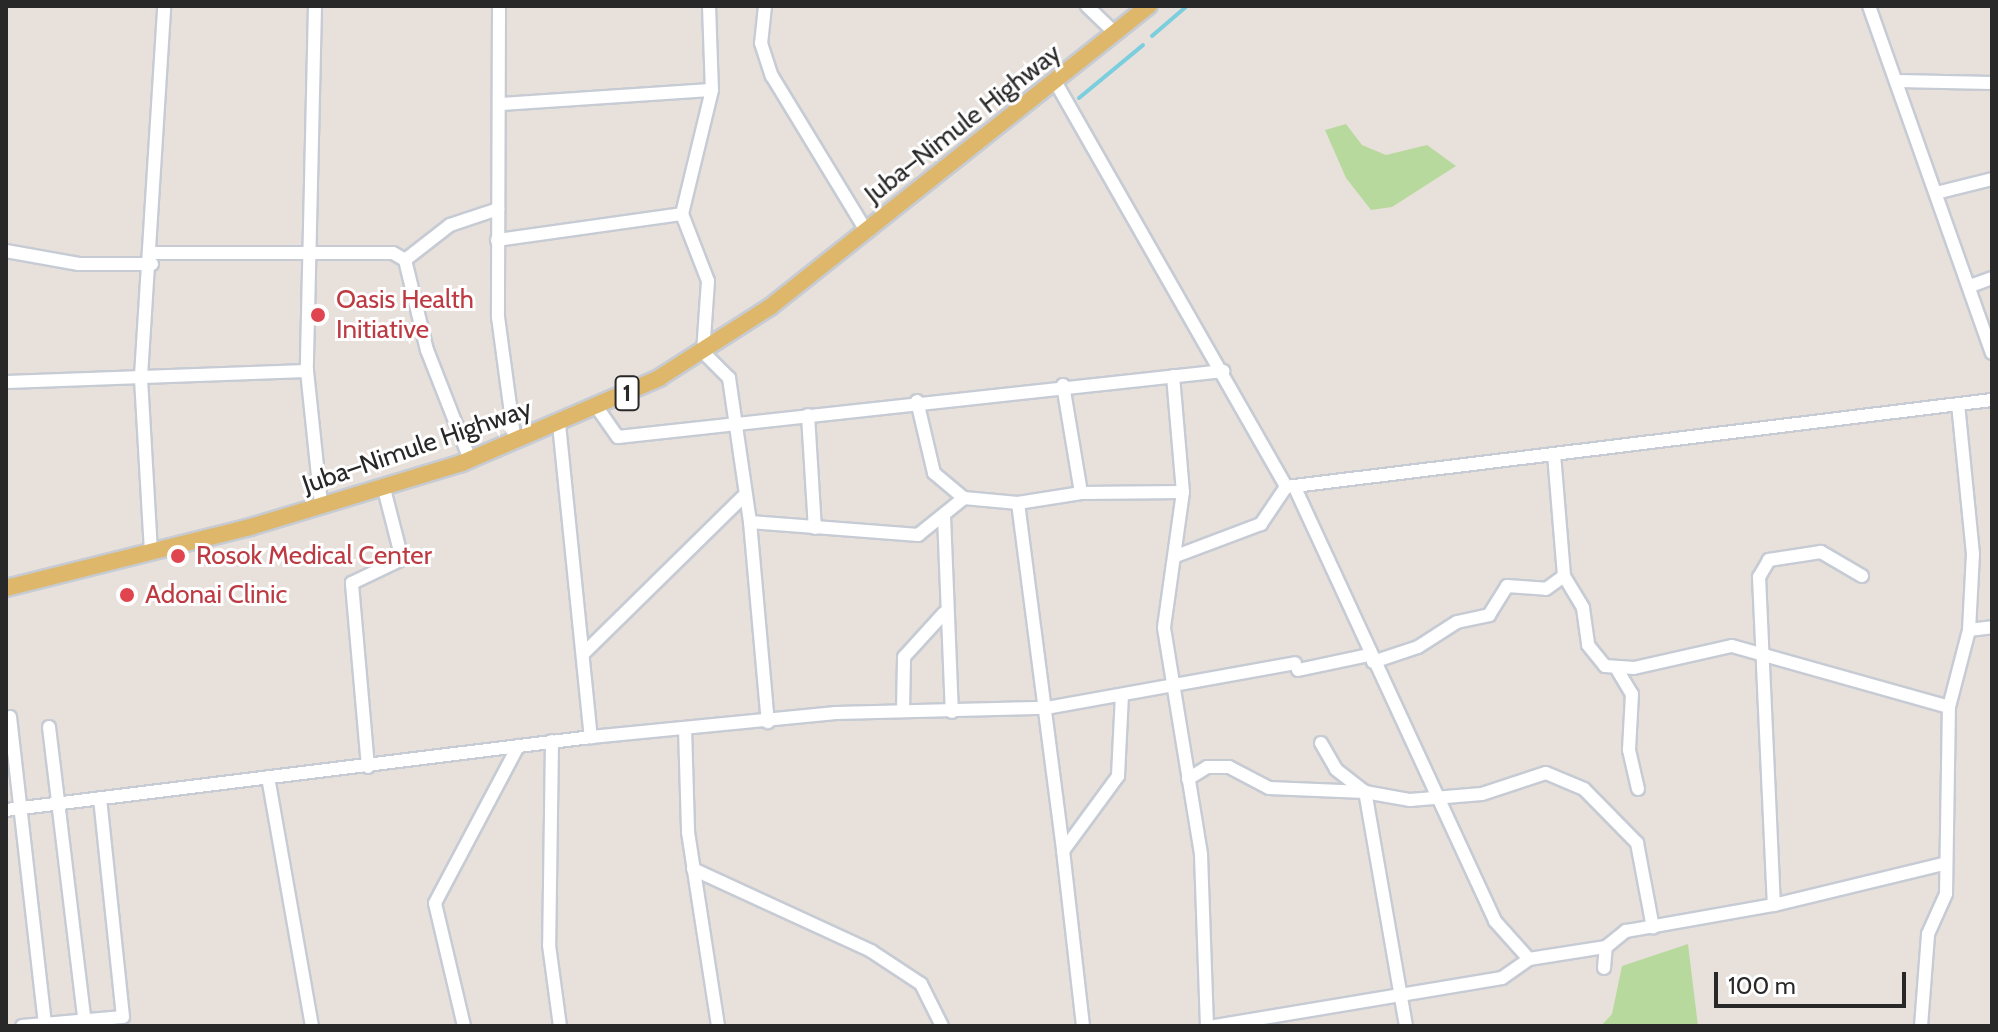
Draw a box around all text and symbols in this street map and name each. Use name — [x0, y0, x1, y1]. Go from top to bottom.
street label: Juba–Nimule Highway — [859, 38, 1067, 210]
place label: Oasis Health Initiative — [336, 284, 474, 346]
marker: Oasis Health Initiative — [307, 304, 329, 326]
road number: 1 — [613, 373, 641, 413]
street label: Juba–Nimule Highway — [298, 393, 536, 501]
place label: Rosok Medical Center — [196, 540, 432, 572]
marker: Rosok Medical Center — [167, 545, 189, 567]
place label: Adonai Clinic — [145, 579, 287, 611]
marker: Adonai Clinic — [116, 584, 138, 606]
scale bar — [1718, 956, 1910, 1006]
text: 100 m — [1728, 971, 1796, 1000]

